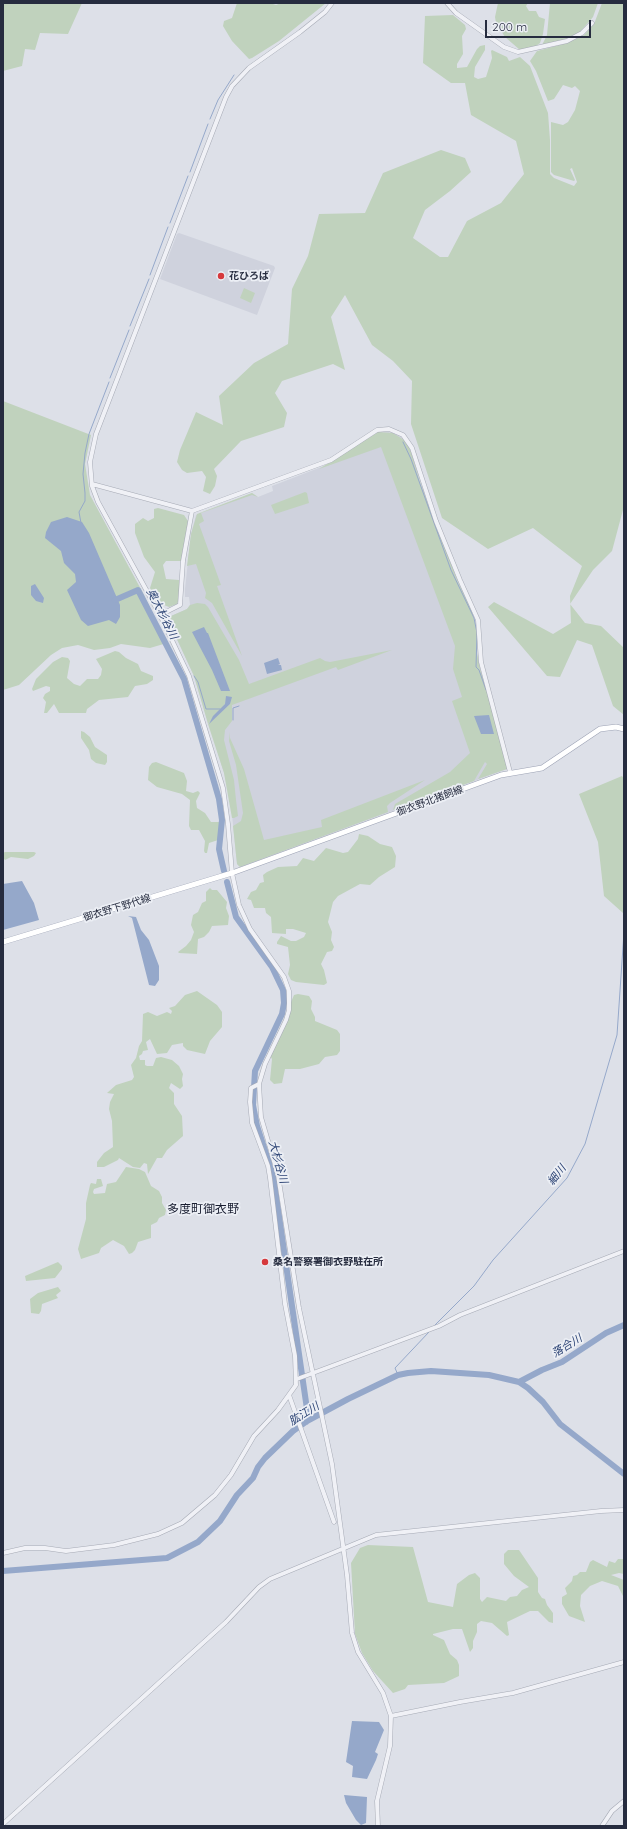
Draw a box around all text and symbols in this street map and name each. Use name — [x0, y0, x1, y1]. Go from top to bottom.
scale bar — [487, 12, 593, 38]
text: 200 m — [492, 19, 527, 34]
place label: 花ひろば — [229, 270, 269, 282]
marker: 花ひろば — [216, 271, 226, 281]
water label: 奥大杉谷川 — [144, 587, 180, 641]
street label: 御衣野北猪飼線 — [395, 783, 465, 819]
street label: 御衣野下野代線 — [82, 892, 152, 924]
water label: 大杉谷川 — [266, 1139, 290, 1185]
water label: 細川 — [545, 1162, 569, 1188]
district label: 多度町御衣野 — [167, 1202, 239, 1216]
place label: 桑名警察署御衣野駐在所 — [273, 1256, 383, 1268]
marker: 桑名警察署御衣野駐在所 — [260, 1257, 270, 1267]
water label: 落合川 — [550, 1332, 584, 1360]
water label: 肱江川 — [287, 1400, 321, 1428]

